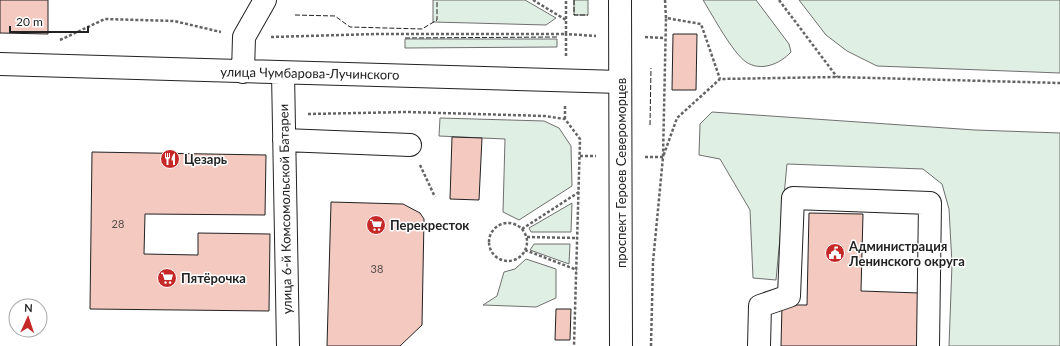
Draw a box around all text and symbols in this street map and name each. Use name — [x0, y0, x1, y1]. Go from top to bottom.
scale bar — [10, 8, 88, 34]
text: 20 m — [16, 14, 43, 29]
street label: улица Чумбарова-Лучинского — [220, 63, 400, 83]
street label: проспект Героев Североморцев — [613, 78, 629, 268]
street label: улица 6-й Комсомольской Батареи — [275, 104, 295, 314]
restaurant icon: Цезарь — [159, 148, 181, 170]
place label: Цезарь — [184, 151, 228, 167]
supermarket icon: Перекресток — [365, 214, 387, 236]
house number: 28 — [112, 217, 124, 230]
place label: Перекресток — [390, 217, 469, 233]
place label: Администрация Ленинского округа — [848, 238, 965, 269]
public building icon: Администрация Ленинского округа — [824, 242, 846, 264]
house number: 38 — [371, 262, 383, 275]
supermarket icon: Пятёрочка — [156, 267, 178, 289]
place label: Пятёрочка — [181, 270, 246, 286]
north arrow — [8, 298, 48, 338]
text: N — [24, 301, 33, 314]

